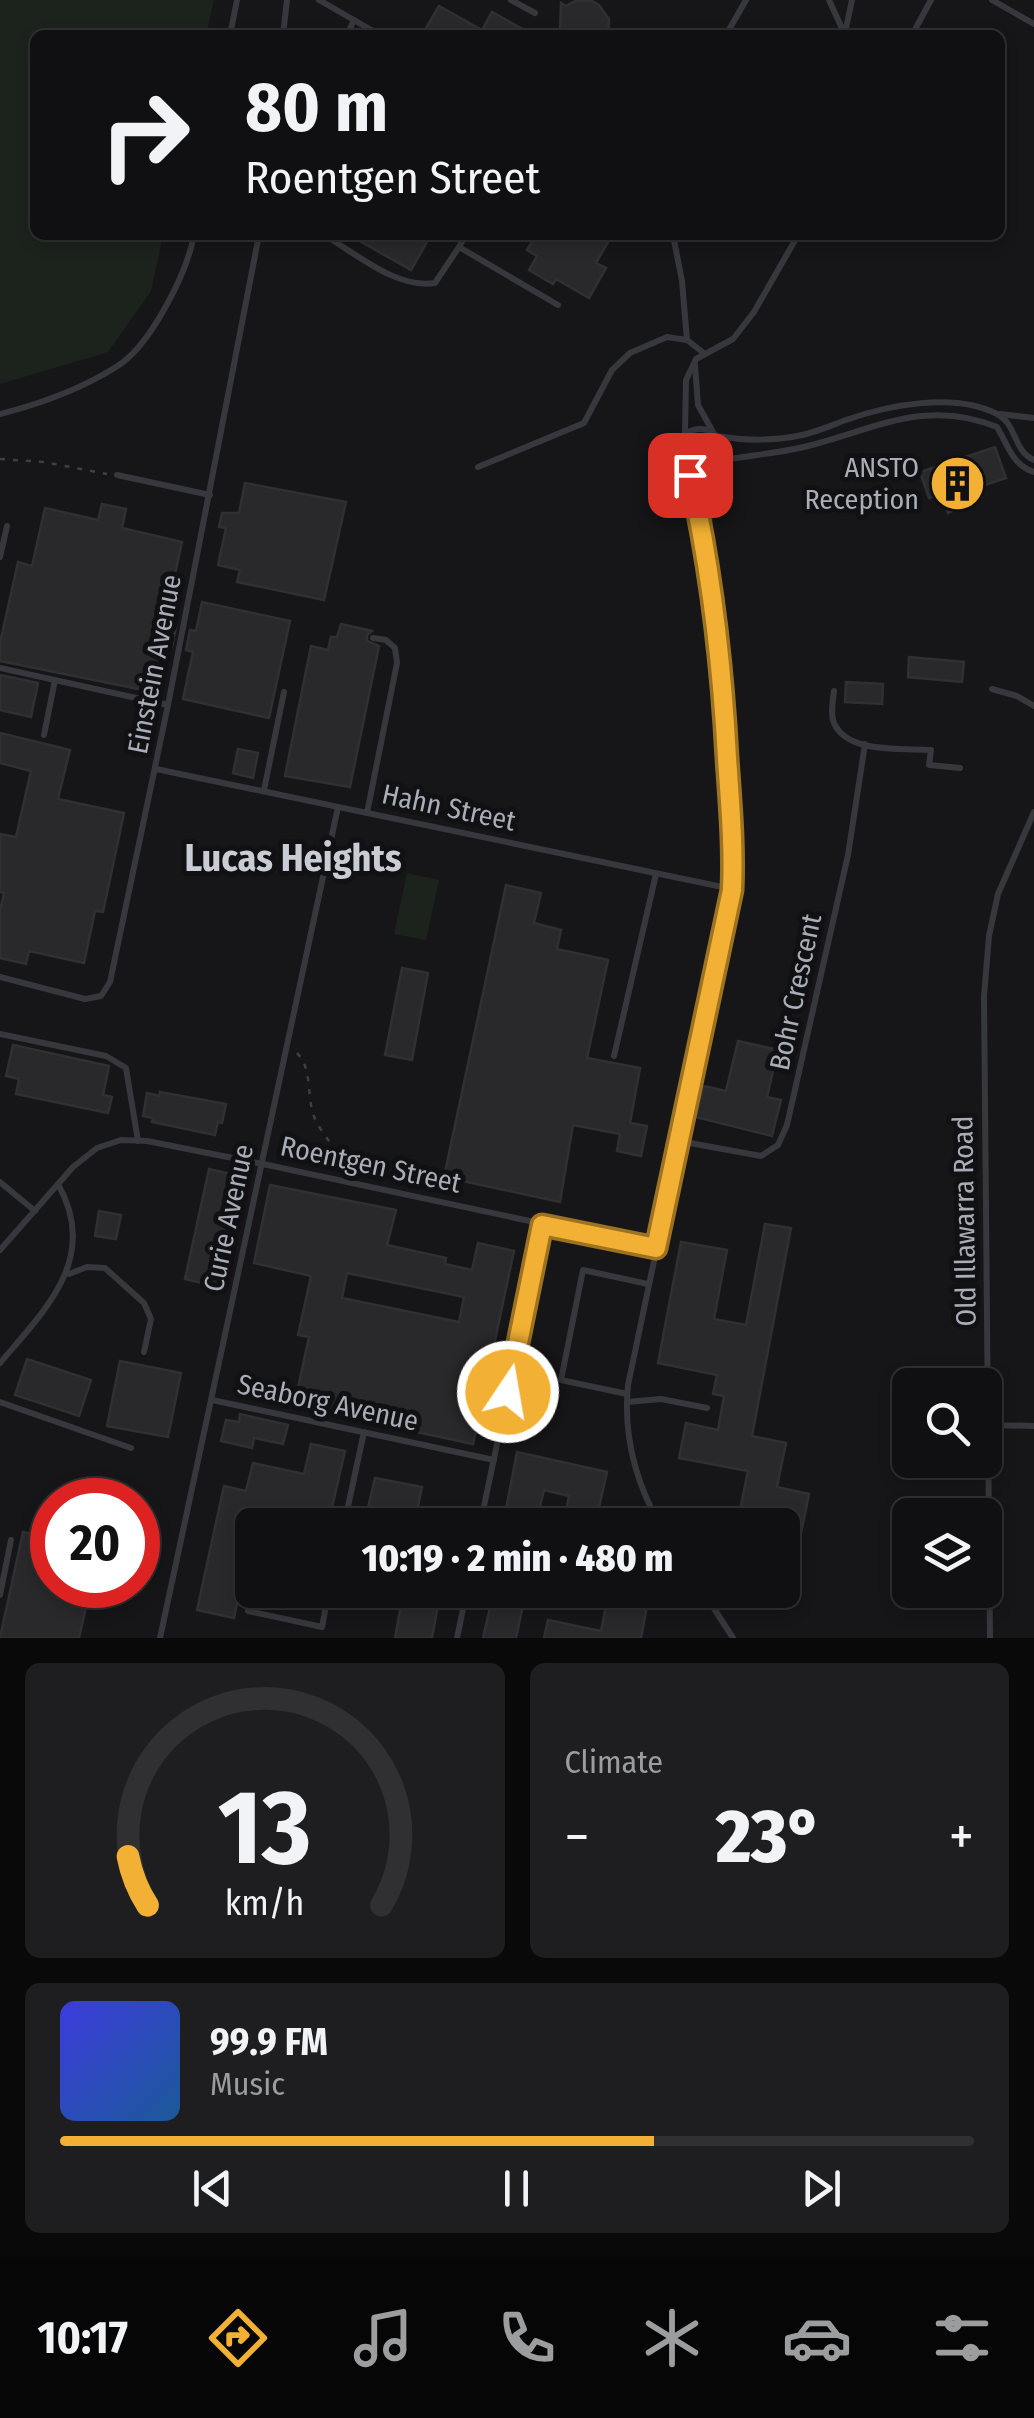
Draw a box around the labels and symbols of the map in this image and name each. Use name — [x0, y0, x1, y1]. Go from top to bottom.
pin — [648, 433, 733, 518]
place label: ANSTO Reception — [804, 451, 919, 516]
building icon: ANSTO Reception — [928, 453, 988, 513]
street label: Einstein Avenue — [121, 572, 188, 757]
street label: Hahn Street — [379, 777, 519, 838]
district label: Lucas Heights — [184, 835, 402, 881]
street label: Bohr Crescent — [763, 910, 828, 1073]
street label: Old Illawarra Road — [946, 1115, 983, 1327]
street label: Roentgen Street — [278, 1129, 465, 1200]
street label: Curie Avenue — [197, 1141, 260, 1295]
position arrow — [456, 1340, 560, 1444]
street label: Seaborg Avenue — [234, 1367, 421, 1438]
speed limit sign: 20 — [30, 1478, 160, 1608]

